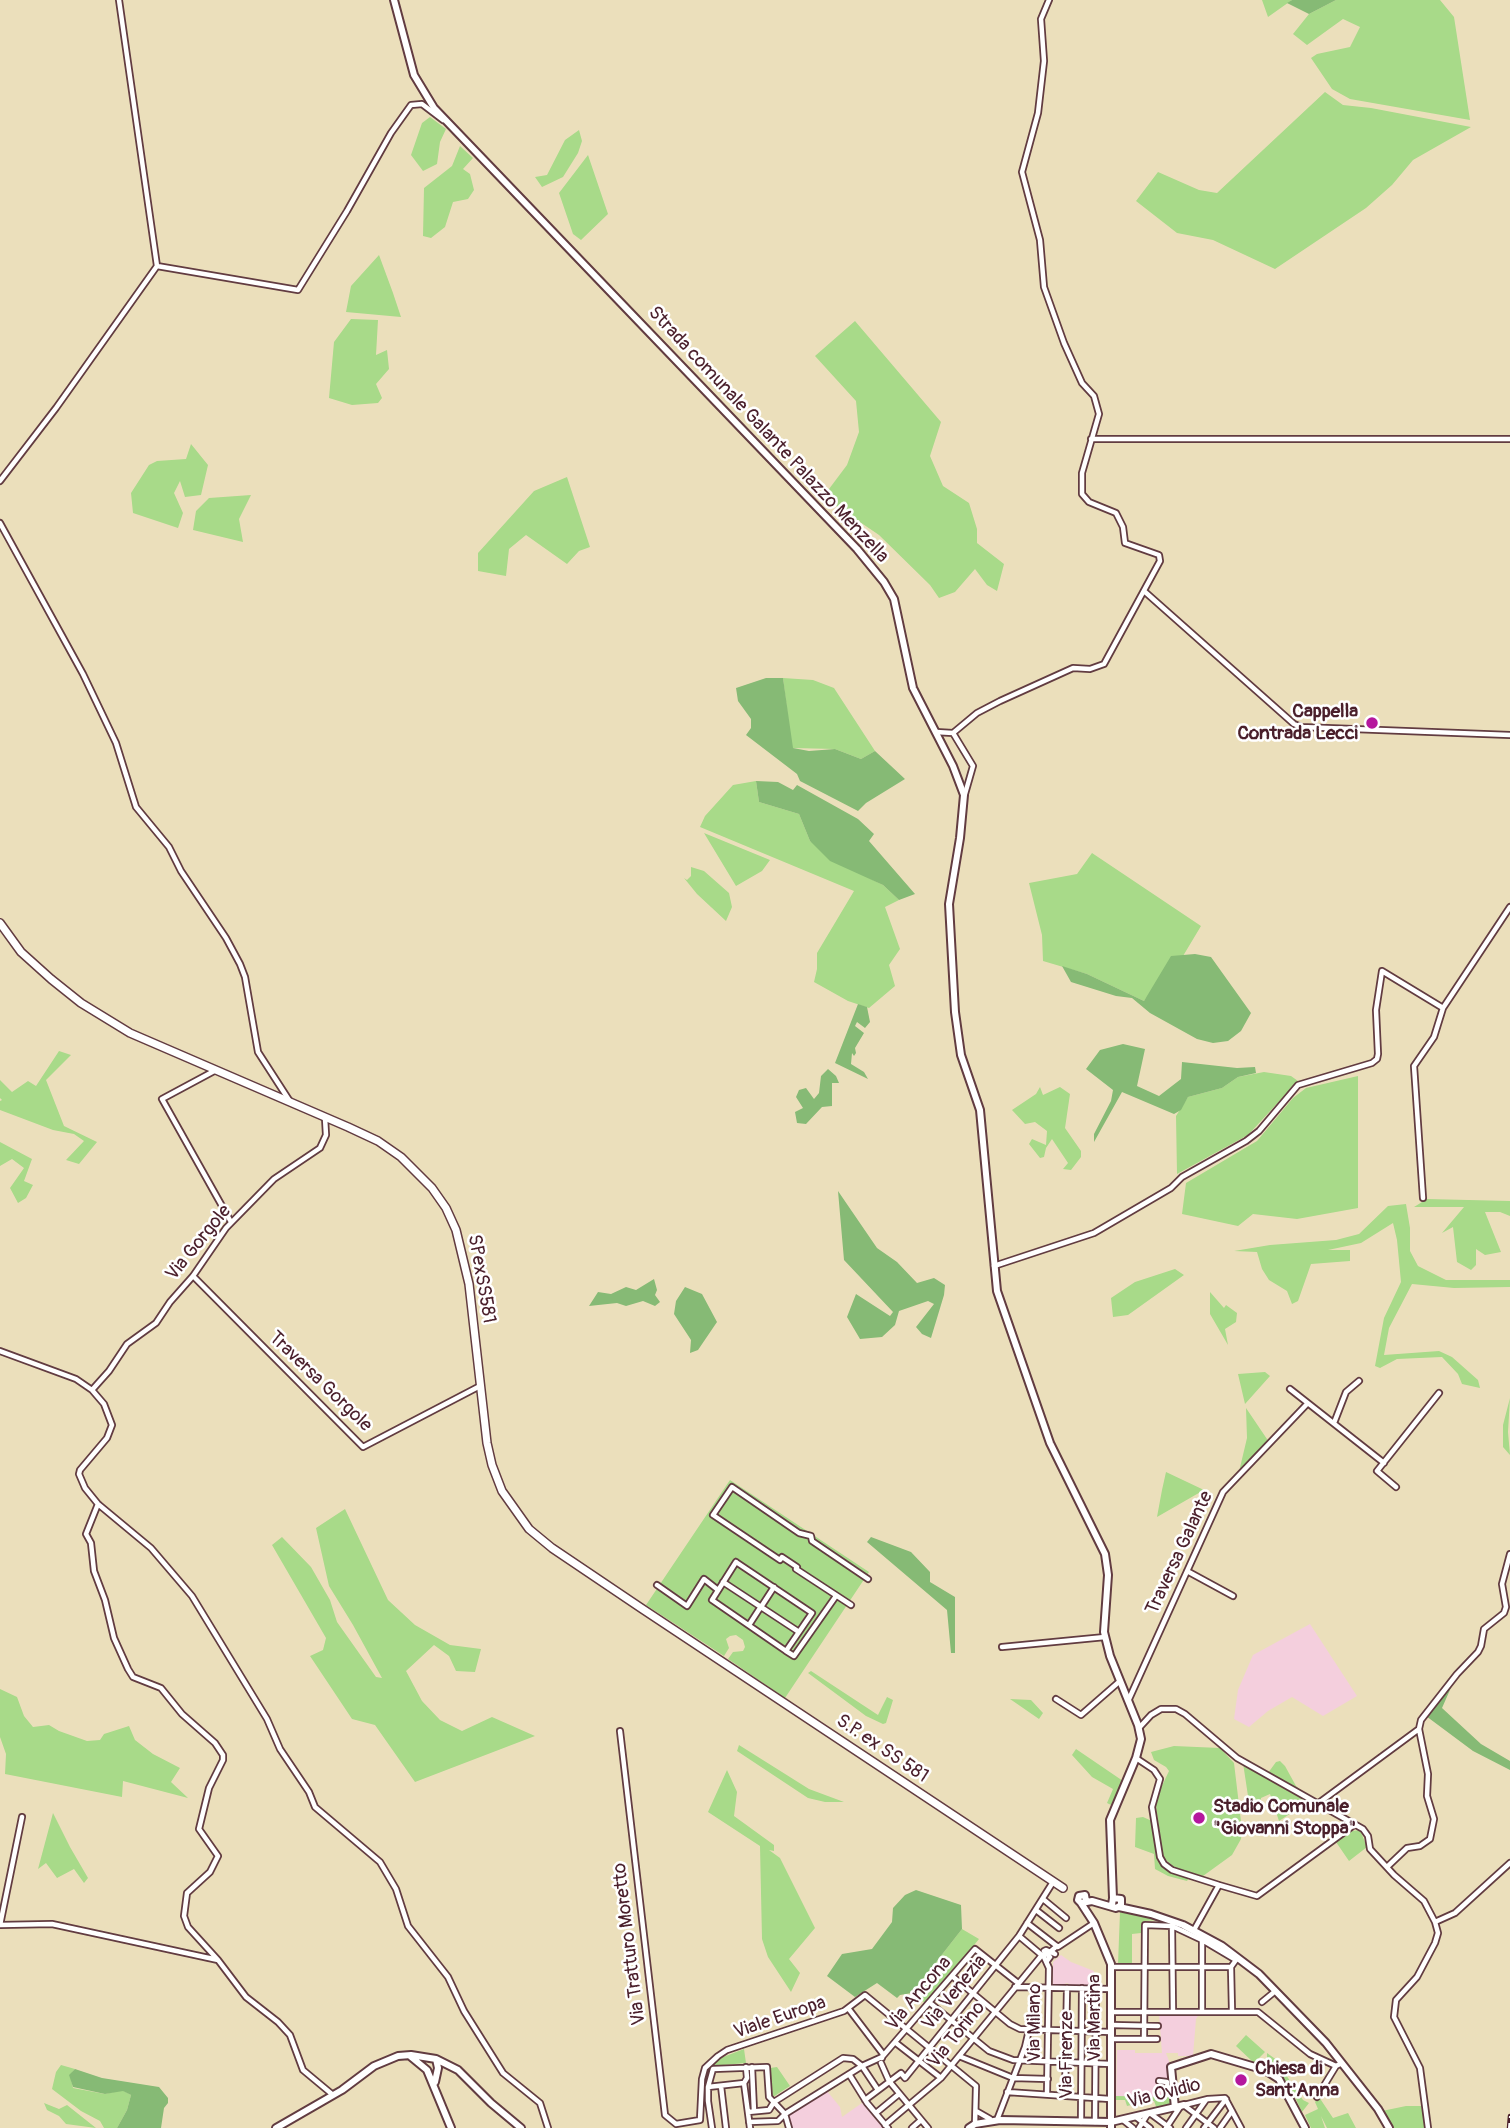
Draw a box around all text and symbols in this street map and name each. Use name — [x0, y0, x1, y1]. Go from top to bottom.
street label: Strada comunale Galante Palazzo Menzella — [643, 302, 893, 568]
place label: Cappella Contrada Lecci — [1237, 701, 1358, 745]
marker: Cappella Contrada Lecci — [1364, 715, 1380, 731]
street label: Via Gorgole — [162, 1200, 236, 1286]
street label: SPexSS581 — [462, 1233, 500, 1325]
street label: Traversa Gorgole — [264, 1327, 376, 1437]
street label: Traversa Galante — [1141, 1488, 1219, 1618]
street label: S.P. ex SS 581 — [832, 1710, 932, 1788]
place label: Stadio Comunale "Giovanni Stoppa" — [1213, 1796, 1356, 1840]
marker: Stadio Comunale "Giovanni Stoppa" — [1191, 1810, 1207, 1826]
street label: Via Tratturo Moretto — [609, 1861, 651, 2027]
street label: Via Venezia — [918, 1951, 992, 2035]
street label: Via Ancona — [881, 1952, 957, 2036]
street label: Via Martina — [1084, 1974, 1106, 2062]
street label: Via Milano — [1024, 1984, 1046, 2062]
street label: Viale Europa — [731, 1992, 829, 2044]
street label: Via Torino — [923, 1997, 991, 2073]
street label: Via Firenze — [1056, 2011, 1078, 2099]
place label: Chiesa di Sant'Anna — [1255, 2058, 1339, 2102]
marker: Chiesa di Sant'Anna — [1233, 2072, 1249, 2088]
street label: Via Ovidio — [1125, 2074, 1203, 2114]

